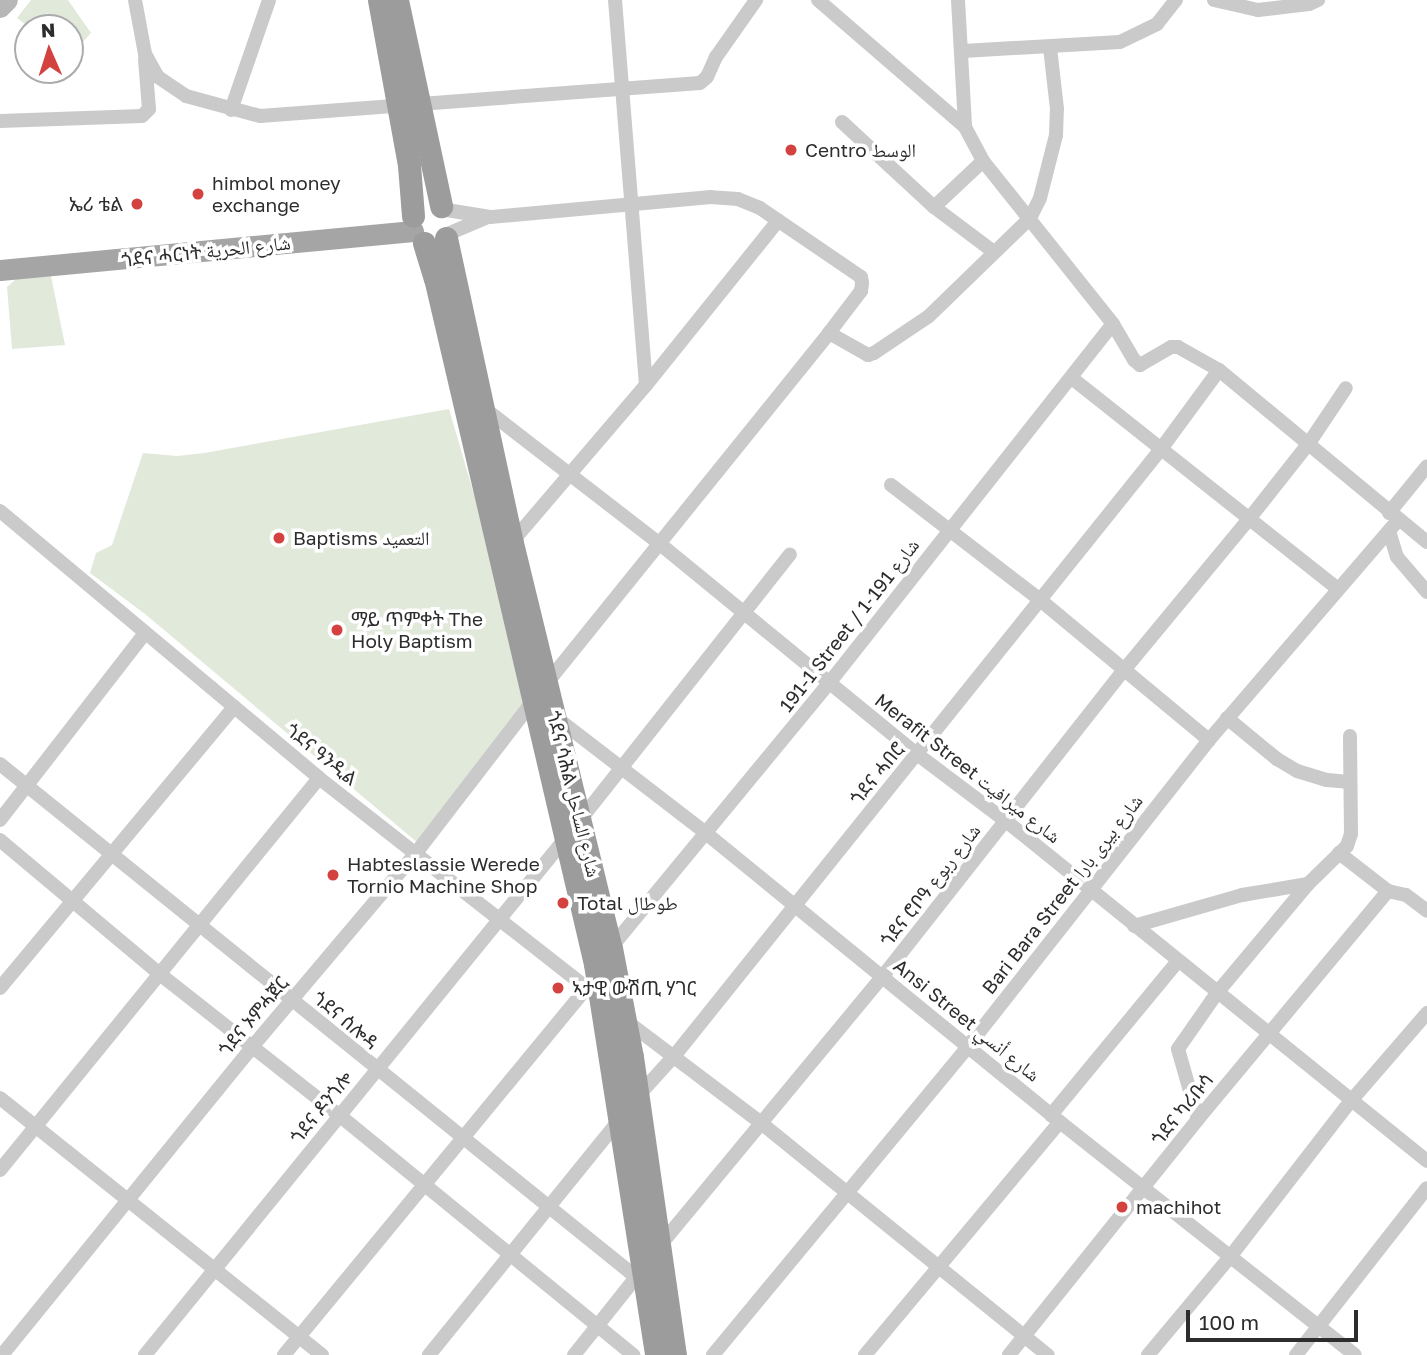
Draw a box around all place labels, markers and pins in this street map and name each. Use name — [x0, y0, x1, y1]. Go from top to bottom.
place label: Centro الوسط — [805, 139, 916, 161]
marker: Centro الوسط — [783, 142, 799, 158]
place label: himbol money exchange — [212, 172, 341, 216]
marker: himbol money exchange — [190, 186, 206, 202]
place label: ኤሪ ቴል — [69, 193, 123, 215]
marker: ኤሪ ቴል — [129, 196, 145, 212]
place label: Baptisms التعميد — [293, 527, 429, 549]
marker: Baptisms التعميد — [271, 530, 287, 546]
place label: ማይ ጥምቀት The Holy Baptism — [351, 608, 483, 652]
marker: ማይ ጥምቀት The Holy Baptism — [329, 622, 345, 638]
place label: Habteslassie Werede Tornio Machine Shop — [347, 853, 540, 897]
marker: Habteslassie Werede Tornio Machine Shop — [325, 867, 341, 883]
place label: Total طوطال — [577, 892, 678, 914]
marker: Total طوطال — [555, 895, 571, 911]
place label: ኣታዊ ውሽጢ ሃገር — [572, 977, 696, 999]
marker: ኣታዊ ውሽጢ ሃገር — [550, 980, 566, 996]
place label: machihot — [1136, 1196, 1221, 1218]
marker: machihot — [1114, 1199, 1130, 1215]

